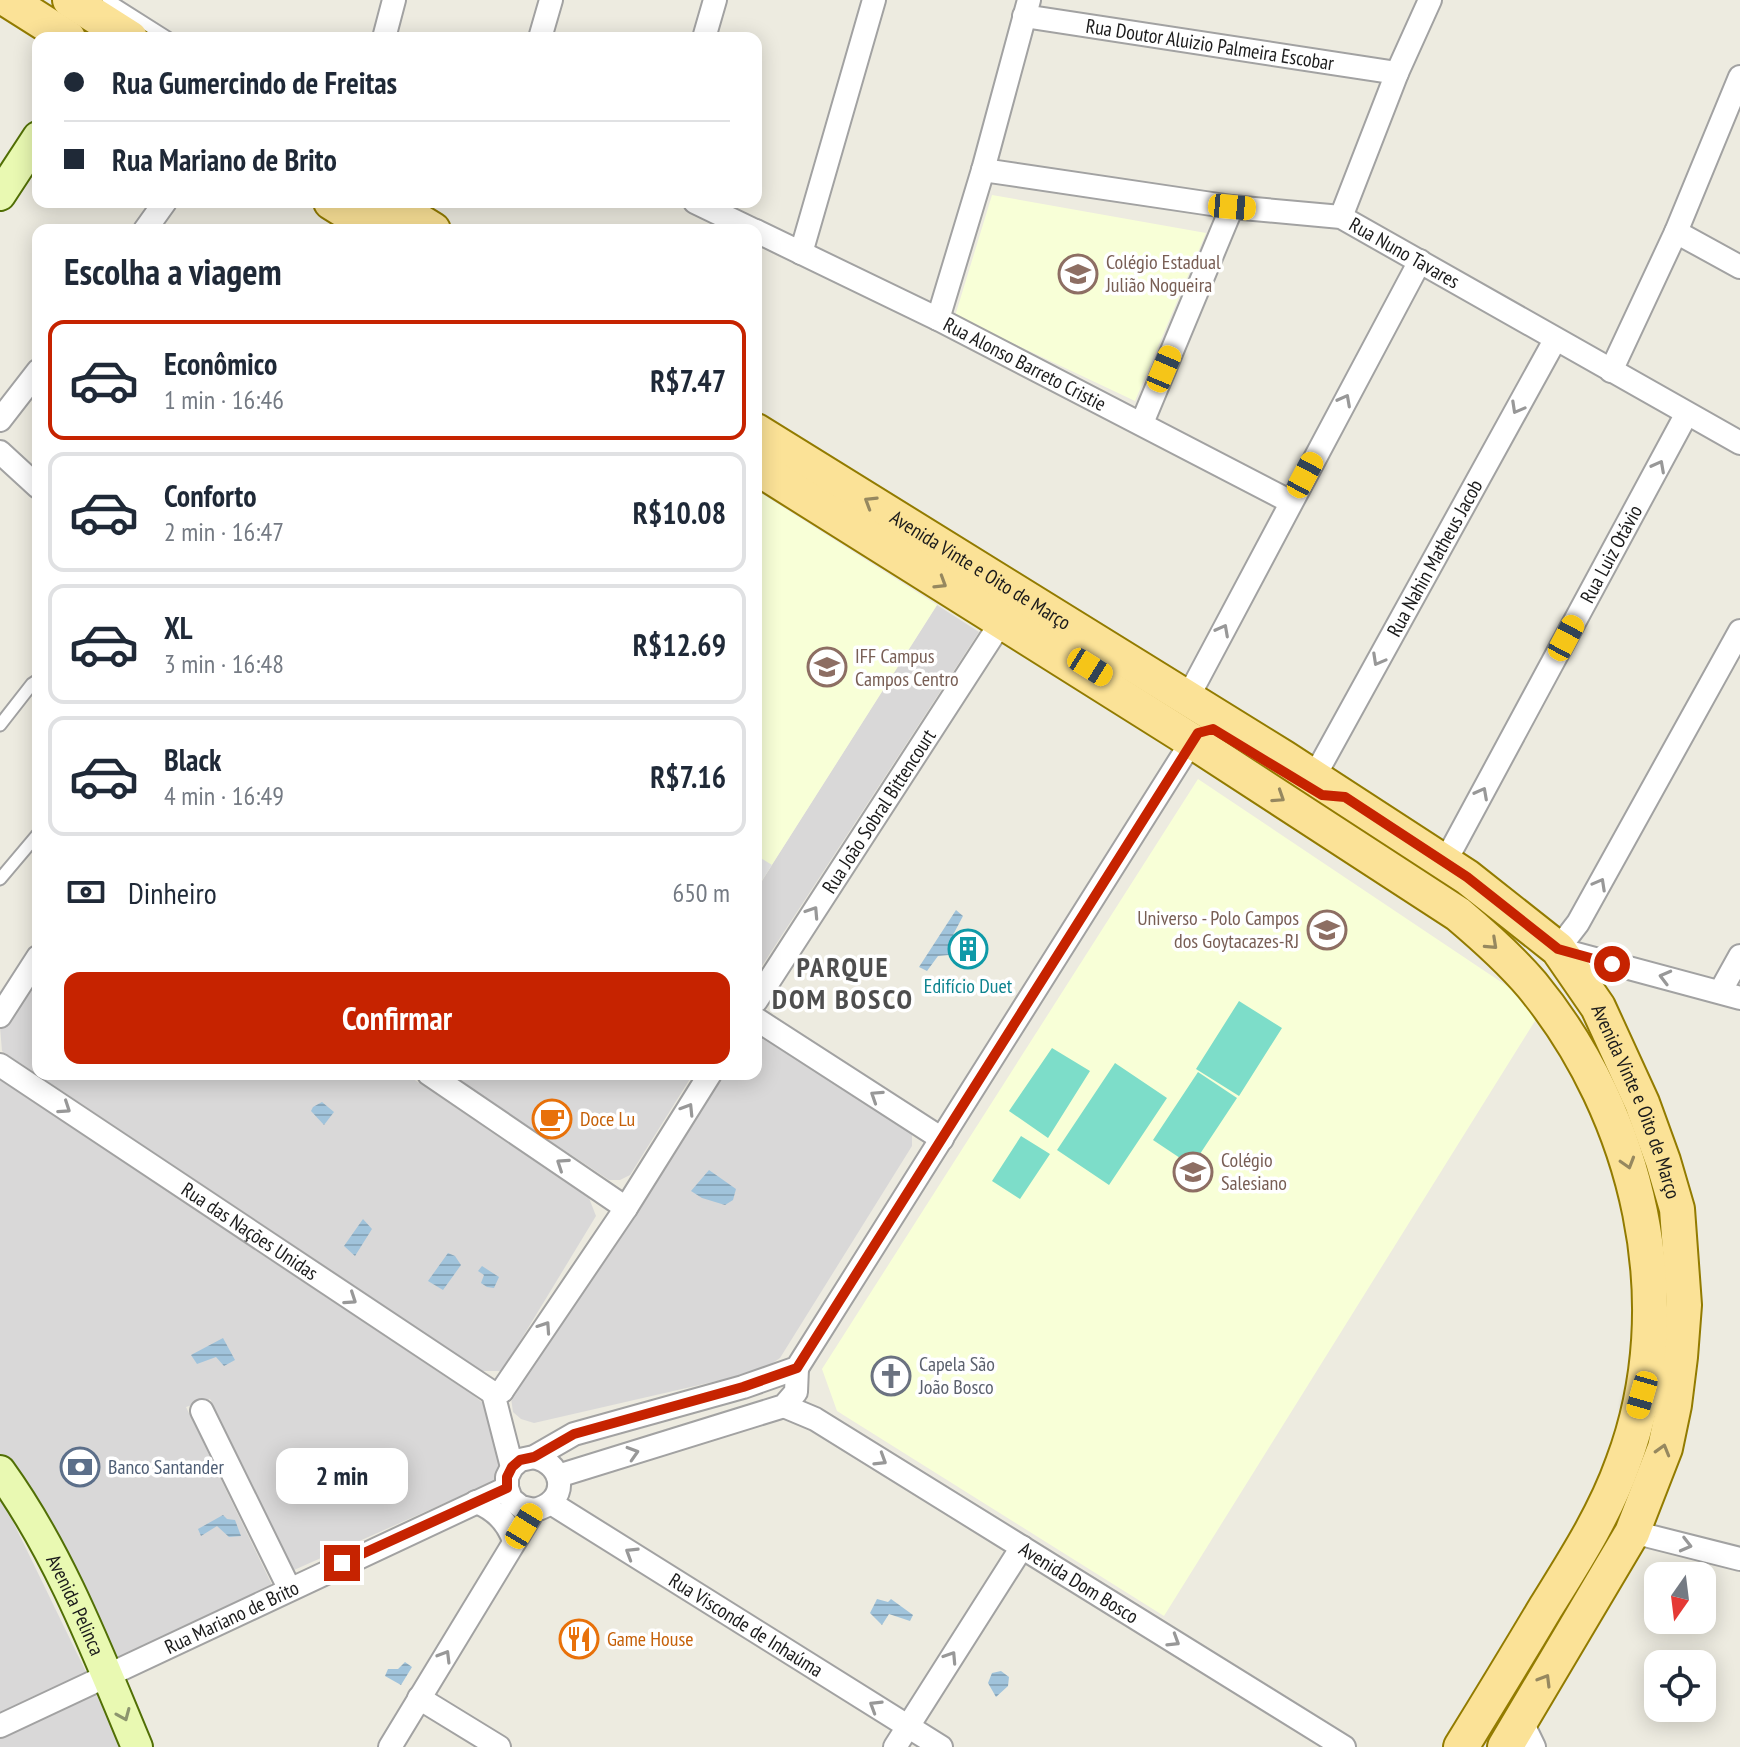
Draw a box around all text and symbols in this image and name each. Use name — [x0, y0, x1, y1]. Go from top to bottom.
street label: Rua Doutor Aluizio Palmeira Escobar — [1084, 13, 1336, 76]
text: Rua Gumercindo de Freitas — [112, 63, 397, 102]
text: Rua Mariano de Brito — [112, 140, 337, 179]
car — [1207, 193, 1257, 221]
street label: Rua Nuno Tavares — [1345, 211, 1464, 295]
text: Escolha a viagem — [64, 248, 282, 295]
place label: Colégio Estadual Julião Nogueira — [1105, 249, 1221, 298]
school or university icon: Colégio Estadual Julião Nogueira — [1057, 253, 1099, 295]
street label: Rua Alonso Barreto Cristie — [939, 311, 1111, 417]
car — [1144, 342, 1184, 396]
icon: car — [68, 344, 140, 416]
text: Econômico — [164, 344, 277, 383]
text: R$7.47 — [650, 361, 726, 400]
text: 1 min · 16:46 — [164, 383, 284, 416]
one-way arrow — [1336, 394, 1351, 409]
one-way arrow — [1511, 399, 1527, 414]
car — [1283, 448, 1327, 502]
one-way arrow — [1649, 459, 1664, 474]
street label: Rua Nahin Matheus Jacob — [1381, 475, 1488, 641]
icon: car — [68, 476, 140, 548]
text: Conforto — [164, 476, 257, 515]
text: R$10.08 — [633, 493, 726, 532]
one-way arrow — [864, 496, 879, 512]
street label: Rua Luiz Otávio — [1574, 500, 1648, 608]
street label: Avenida Vinte e Oito de Março — [885, 504, 1076, 636]
text: 2 min · 16:47 — [164, 515, 284, 548]
one-way arrow — [932, 573, 947, 588]
icon: car — [68, 608, 140, 680]
text: XL — [164, 608, 193, 647]
car — [1544, 611, 1588, 665]
one-way arrow — [1214, 623, 1229, 638]
text: R$12.69 — [633, 625, 726, 664]
place label: IFF Campus Campos Centro — [855, 643, 959, 692]
car — [1063, 644, 1117, 690]
school or university icon: IFF Campus Campos Centro — [806, 646, 848, 688]
text: 3 min · 16:48 — [164, 647, 284, 680]
one-way arrow — [1372, 652, 1388, 666]
street label: Rua João Sobral Bittencourt — [816, 724, 942, 898]
icon: car — [68, 740, 140, 812]
text: Black — [164, 740, 221, 779]
text: R$7.16 — [650, 757, 726, 796]
text: 4 min · 16:49 — [164, 779, 284, 812]
one-way arrow — [1270, 787, 1285, 802]
one-way arrow — [1473, 787, 1488, 802]
icon: cash — [64, 870, 108, 914]
text: Dinheiro — [128, 873, 217, 912]
text: 650 m — [672, 876, 730, 909]
one-way arrow — [1590, 878, 1606, 893]
place label: Universo - Polo Campos dos Goytacazes-RJ — [1137, 905, 1299, 954]
one-way arrow — [804, 906, 819, 921]
school or university icon: Universo - Polo Campos dos Goytacazes-RJ — [1306, 909, 1348, 951]
building icon: Edifício Duet — [947, 928, 989, 970]
one-way arrow — [1483, 935, 1497, 950]
route start — [1594, 946, 1630, 982]
district label: PARQUE DOM BOSCO — [772, 948, 914, 1017]
one-way arrow — [1658, 970, 1672, 987]
button: Confirmar — [64, 972, 730, 1064]
place label: Edifício Duet — [924, 973, 1013, 999]
street label: Avenida Vinte e Oito de Março — [1585, 1000, 1686, 1202]
one-way arrow — [870, 1091, 885, 1106]
one-way arrow — [56, 1098, 71, 1113]
cafe icon: Doce Lu — [531, 1098, 573, 1140]
one-way arrow — [678, 1103, 693, 1118]
place label: Doce Lu — [580, 1106, 635, 1132]
place label: Colégio Salesiano — [1221, 1147, 1287, 1196]
school or university icon: Colégio Salesiano — [1172, 1151, 1214, 1193]
one-way arrow — [1618, 1155, 1634, 1169]
one-way arrow — [556, 1159, 570, 1174]
street label: Rua das Nações Unidas — [177, 1176, 323, 1286]
one-way arrow — [343, 1289, 357, 1304]
one-way arrow — [536, 1321, 551, 1335]
place label: Capela São João Bosco — [918, 1351, 995, 1400]
church icon: Capela São João Bosco — [870, 1355, 912, 1397]
car — [1624, 1369, 1660, 1421]
one-way arrow — [1654, 1444, 1670, 1457]
bank icon: Banco Santander — [59, 1446, 101, 1488]
one-way arrow — [626, 1446, 639, 1462]
callout: 2 min — [276, 1447, 408, 1503]
one-way arrow — [873, 1450, 887, 1465]
place label: Banco Santander — [108, 1454, 224, 1480]
text: 2 min — [316, 1459, 368, 1492]
car — [501, 1499, 547, 1553]
street label: Avenida Dom Bosco — [1014, 1536, 1143, 1629]
one-way arrow — [1679, 1536, 1693, 1553]
route end — [324, 1545, 360, 1581]
one-way arrow — [625, 1548, 639, 1563]
street label: Avenida Pelinca — [41, 1550, 110, 1659]
north arrow — [1644, 1562, 1716, 1634]
map controls — [1644, 1562, 1716, 1722]
street label: Rua Visconde de Inhaúma — [664, 1567, 828, 1683]
street label: Rua Mariano de Brito — [160, 1575, 303, 1660]
restaurant icon: Game House — [558, 1618, 600, 1660]
place label: Game House — [607, 1626, 693, 1652]
one-way arrow — [1165, 1632, 1180, 1647]
one-way arrow — [435, 1650, 450, 1665]
button: locate — [1644, 1650, 1716, 1722]
one-way arrow — [942, 1652, 957, 1666]
one-way arrow — [1535, 1674, 1551, 1689]
one-way arrow — [869, 1700, 884, 1715]
one-way arrow — [114, 1707, 130, 1721]

